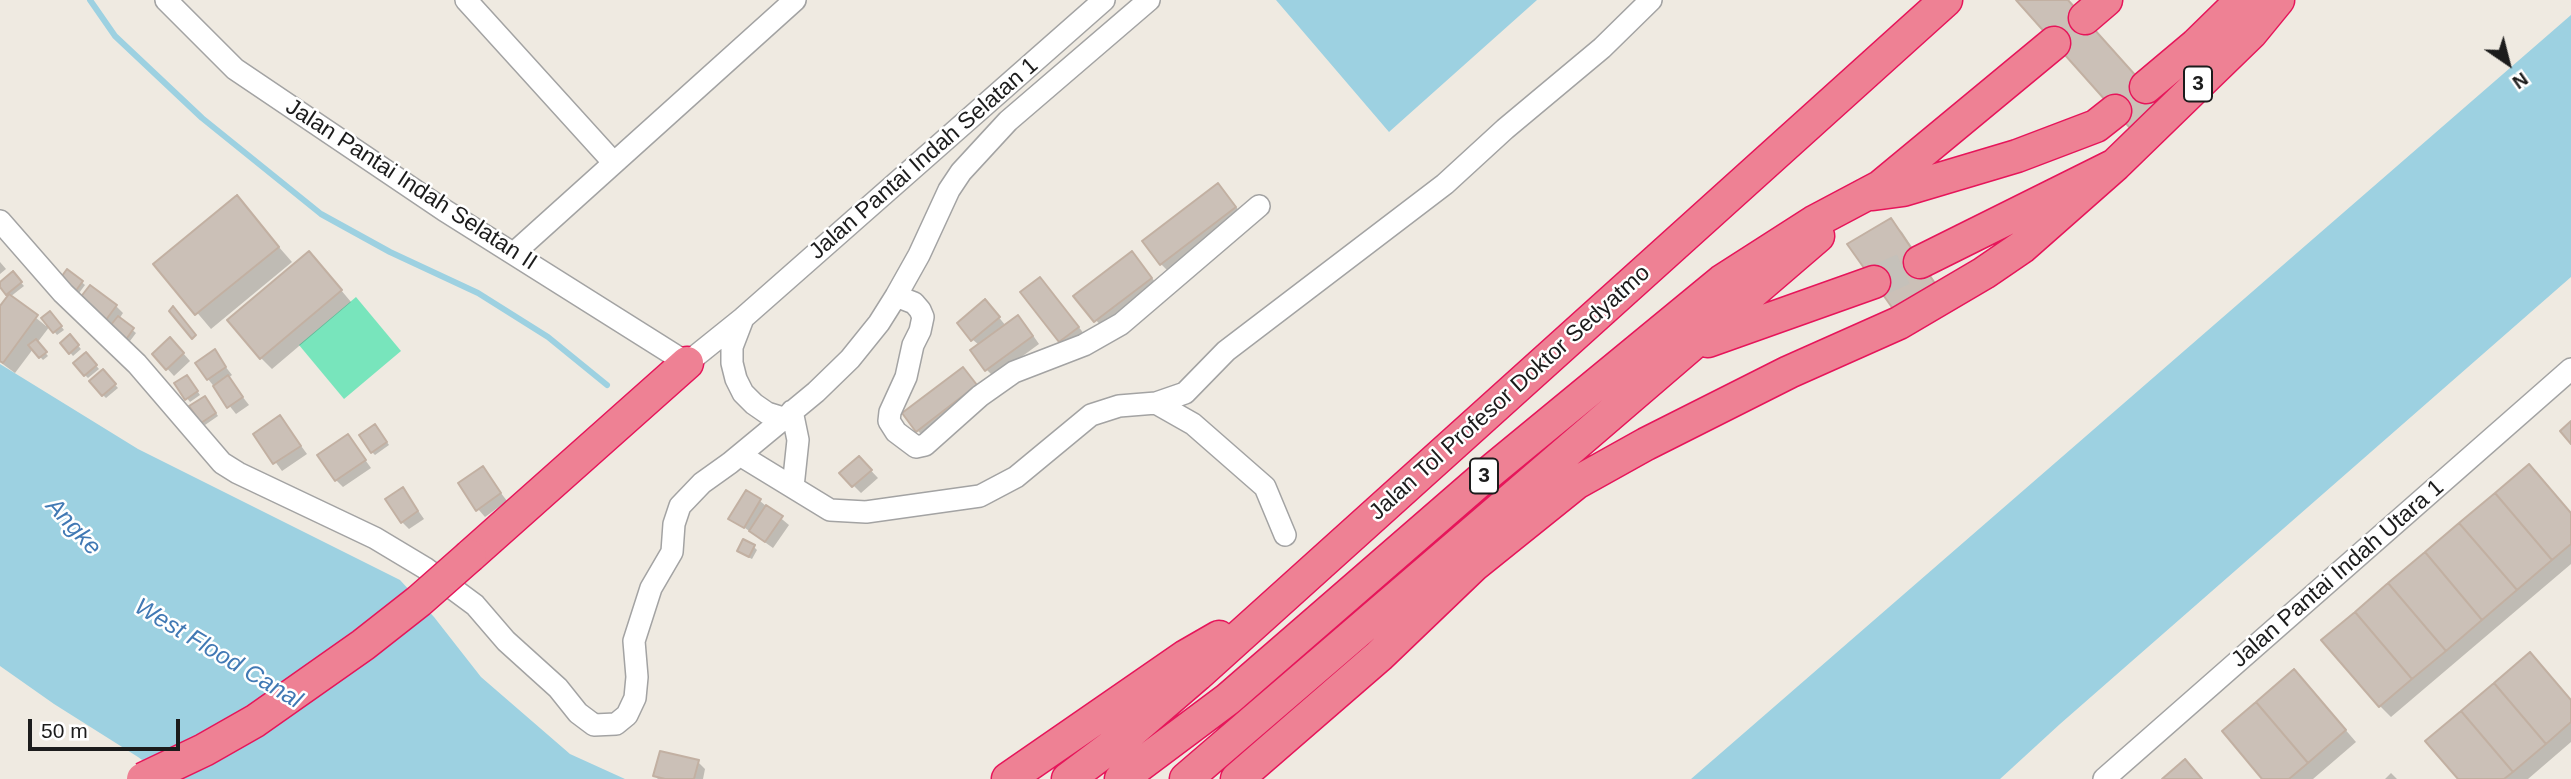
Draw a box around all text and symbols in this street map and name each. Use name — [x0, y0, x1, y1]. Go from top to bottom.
north arrow — [2473, 28, 2543, 98]
street label: Jalan Pantai Indah Selatan 1 — [804, 52, 1044, 266]
road number: 3 — [2184, 66, 2212, 102]
text: N — [2509, 68, 2532, 93]
street label: Jalan Pantai Indah Selatan II — [280, 93, 542, 277]
street label: Jalan Tol Profesor Doktor Sedyatmo — [1364, 260, 1656, 526]
road number: 3 — [1470, 458, 1498, 494]
street label: Jalan Pantai Indah Utara 1 — [2226, 474, 2450, 674]
water label: Angke — [39, 492, 107, 562]
water label: West Flood Canal — [129, 593, 307, 715]
scale bar — [32, 706, 184, 750]
text: 50 m — [41, 719, 88, 742]

